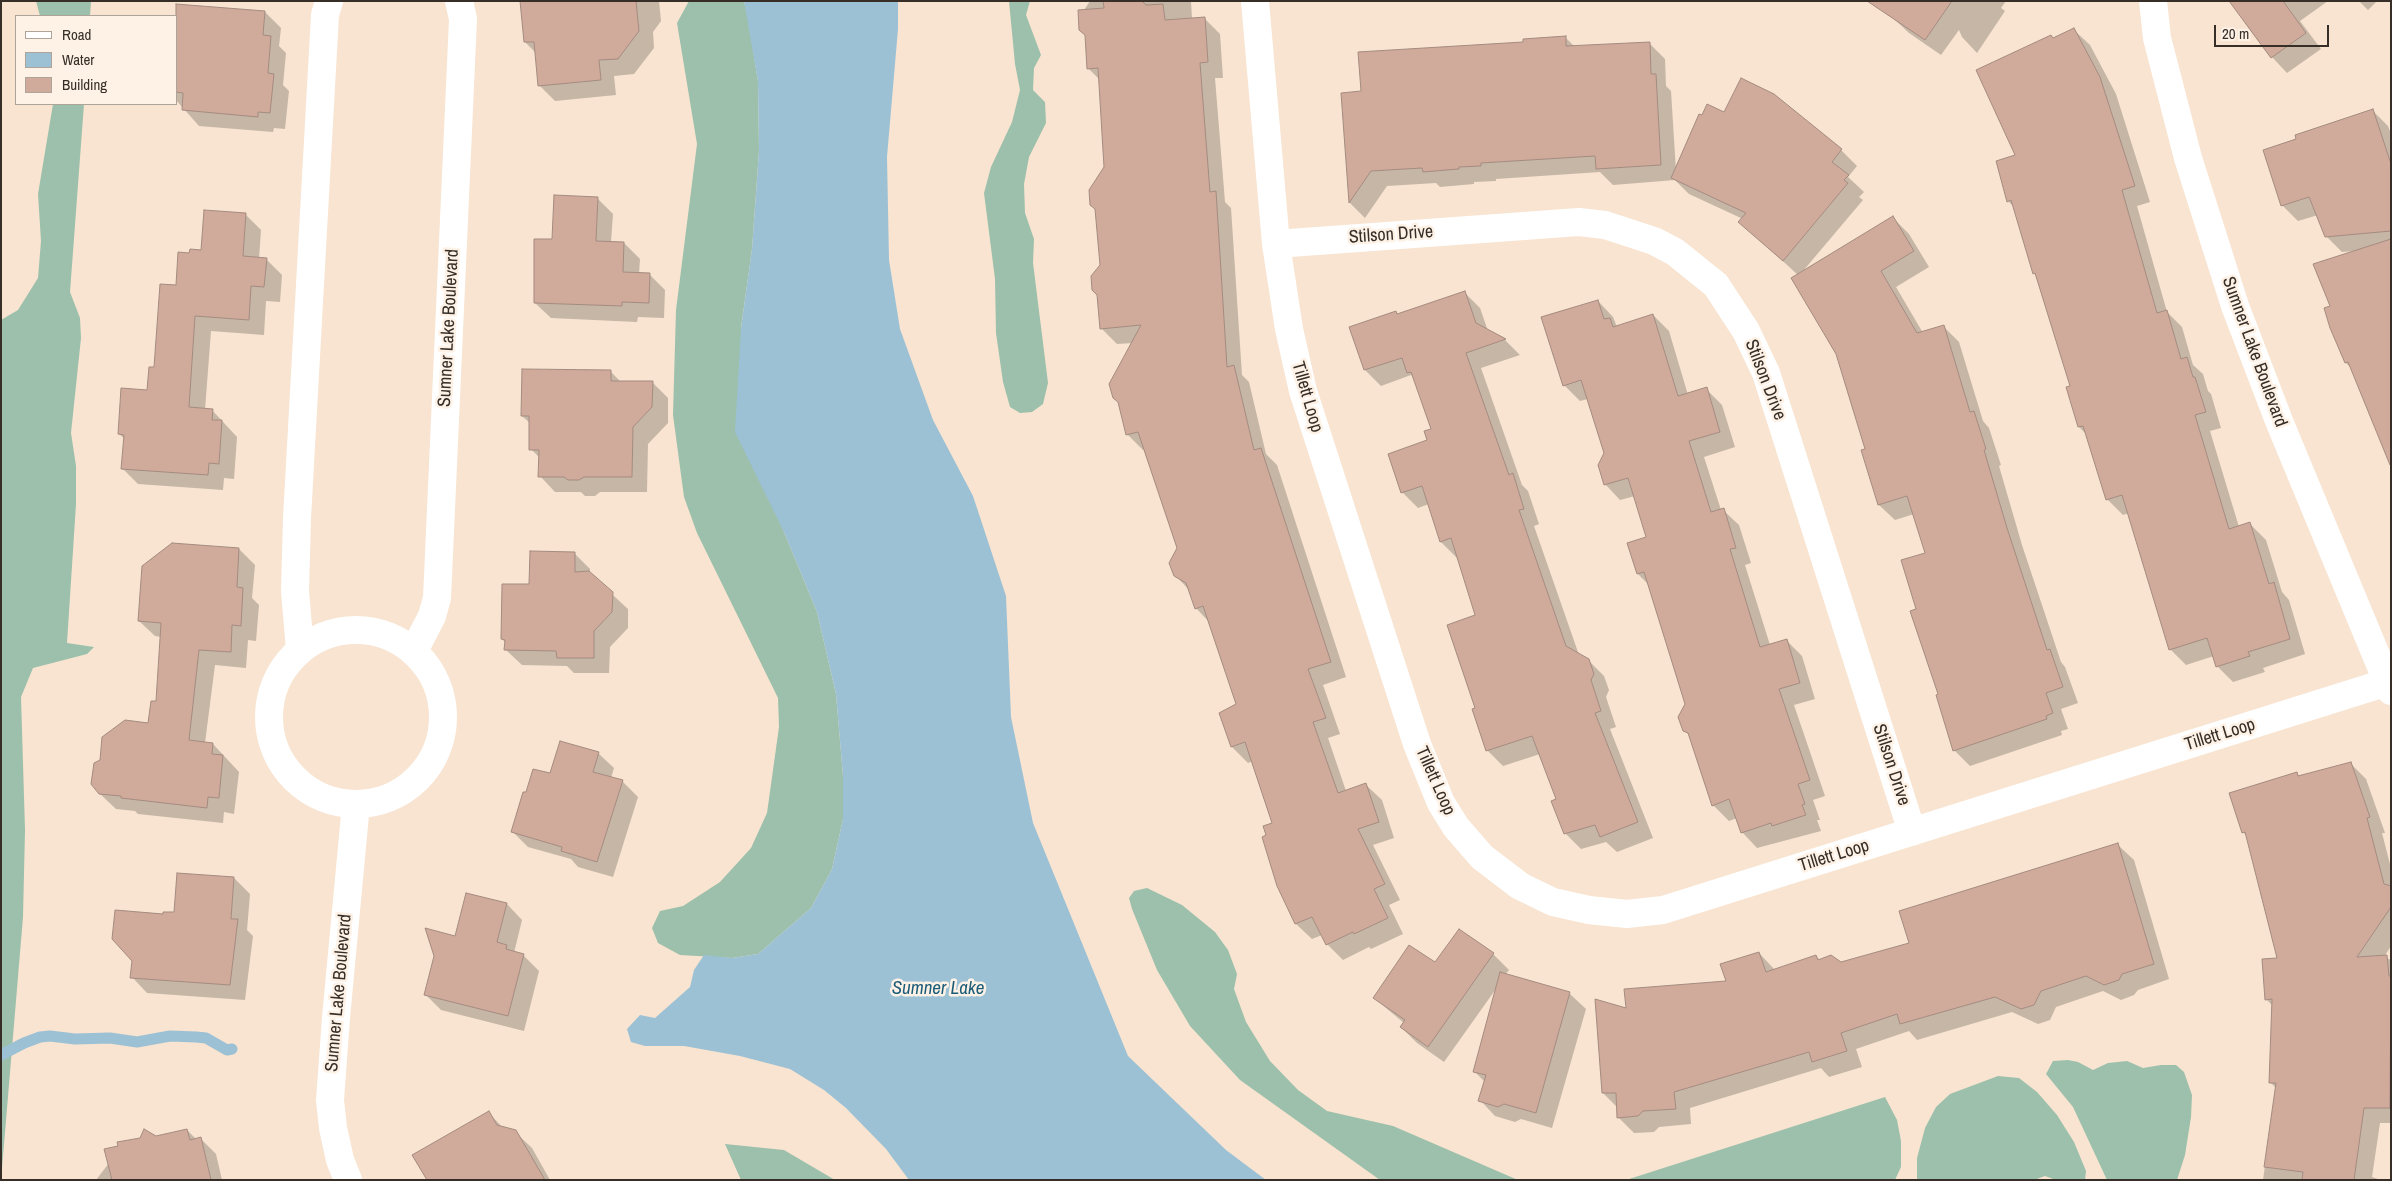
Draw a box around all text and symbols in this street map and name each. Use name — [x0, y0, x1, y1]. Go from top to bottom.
legend — [15, 15, 178, 105]
scale bar — [2217, 15, 2332, 47]
text: 20 m — [2222, 23, 2249, 44]
text: Road — [62, 24, 91, 45]
text: Water — [62, 49, 94, 70]
text: Building — [62, 74, 107, 95]
street label: Stilson Drive — [1348, 221, 1434, 249]
street label: Sumner Lake Boulevard — [434, 248, 464, 408]
street label: Sumner Lake Boulevard — [2217, 274, 2291, 430]
street label: Stilson Drive — [1740, 337, 1790, 423]
street label: Tillett Loop — [1287, 359, 1327, 435]
street label: Tillett Loop — [2182, 714, 2258, 756]
street label: Stilson Drive — [1868, 721, 1914, 809]
street label: Tillett Loop — [1410, 743, 1460, 819]
street label: Tillett Loop — [1796, 835, 1872, 877]
street label: Sumner Lake Boulevard — [321, 913, 357, 1073]
water label: Sumner Lake — [892, 978, 984, 1000]

